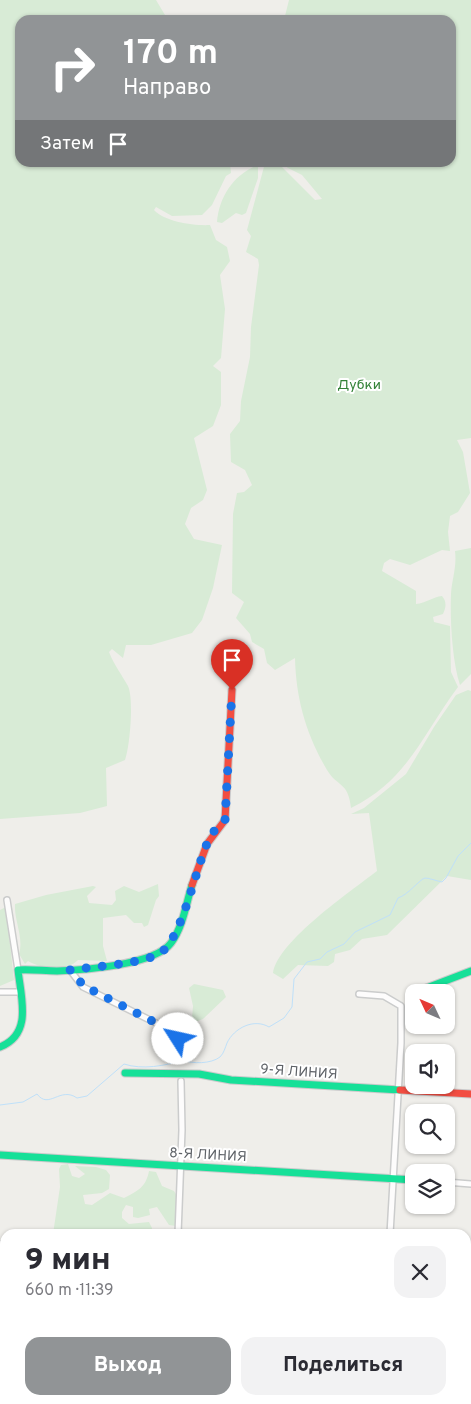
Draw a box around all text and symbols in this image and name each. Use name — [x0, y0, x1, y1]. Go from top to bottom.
text: 170 m — [123, 32, 218, 76]
icon: right — [40, 35, 105, 100]
text: Направо — [123, 75, 211, 102]
icon: arrive — [104, 130, 132, 158]
text: Затем — [40, 132, 94, 156]
park label: Дубки — [337, 377, 381, 394]
pin — [211, 639, 253, 690]
icon: arrive — [218, 646, 246, 674]
north arrow — [405, 984, 455, 1034]
map controls — [405, 984, 455, 1214]
position arrow — [151, 1012, 203, 1064]
button: sound — [405, 1044, 455, 1094]
street label: 9-Я ЛИНИЯ — [260, 1061, 338, 1084]
button: search — [405, 1104, 455, 1154]
street label: 8-Я ЛИНИЯ — [169, 1145, 247, 1166]
button: layers — [405, 1164, 455, 1214]
text: 9 мин — [25, 1243, 111, 1280]
button: close — [394, 1246, 446, 1298]
text: 660 m · 11:39 — [25, 1281, 114, 1301]
button: Выход — [25, 1337, 231, 1395]
button: Поделиться — [241, 1337, 446, 1395]

